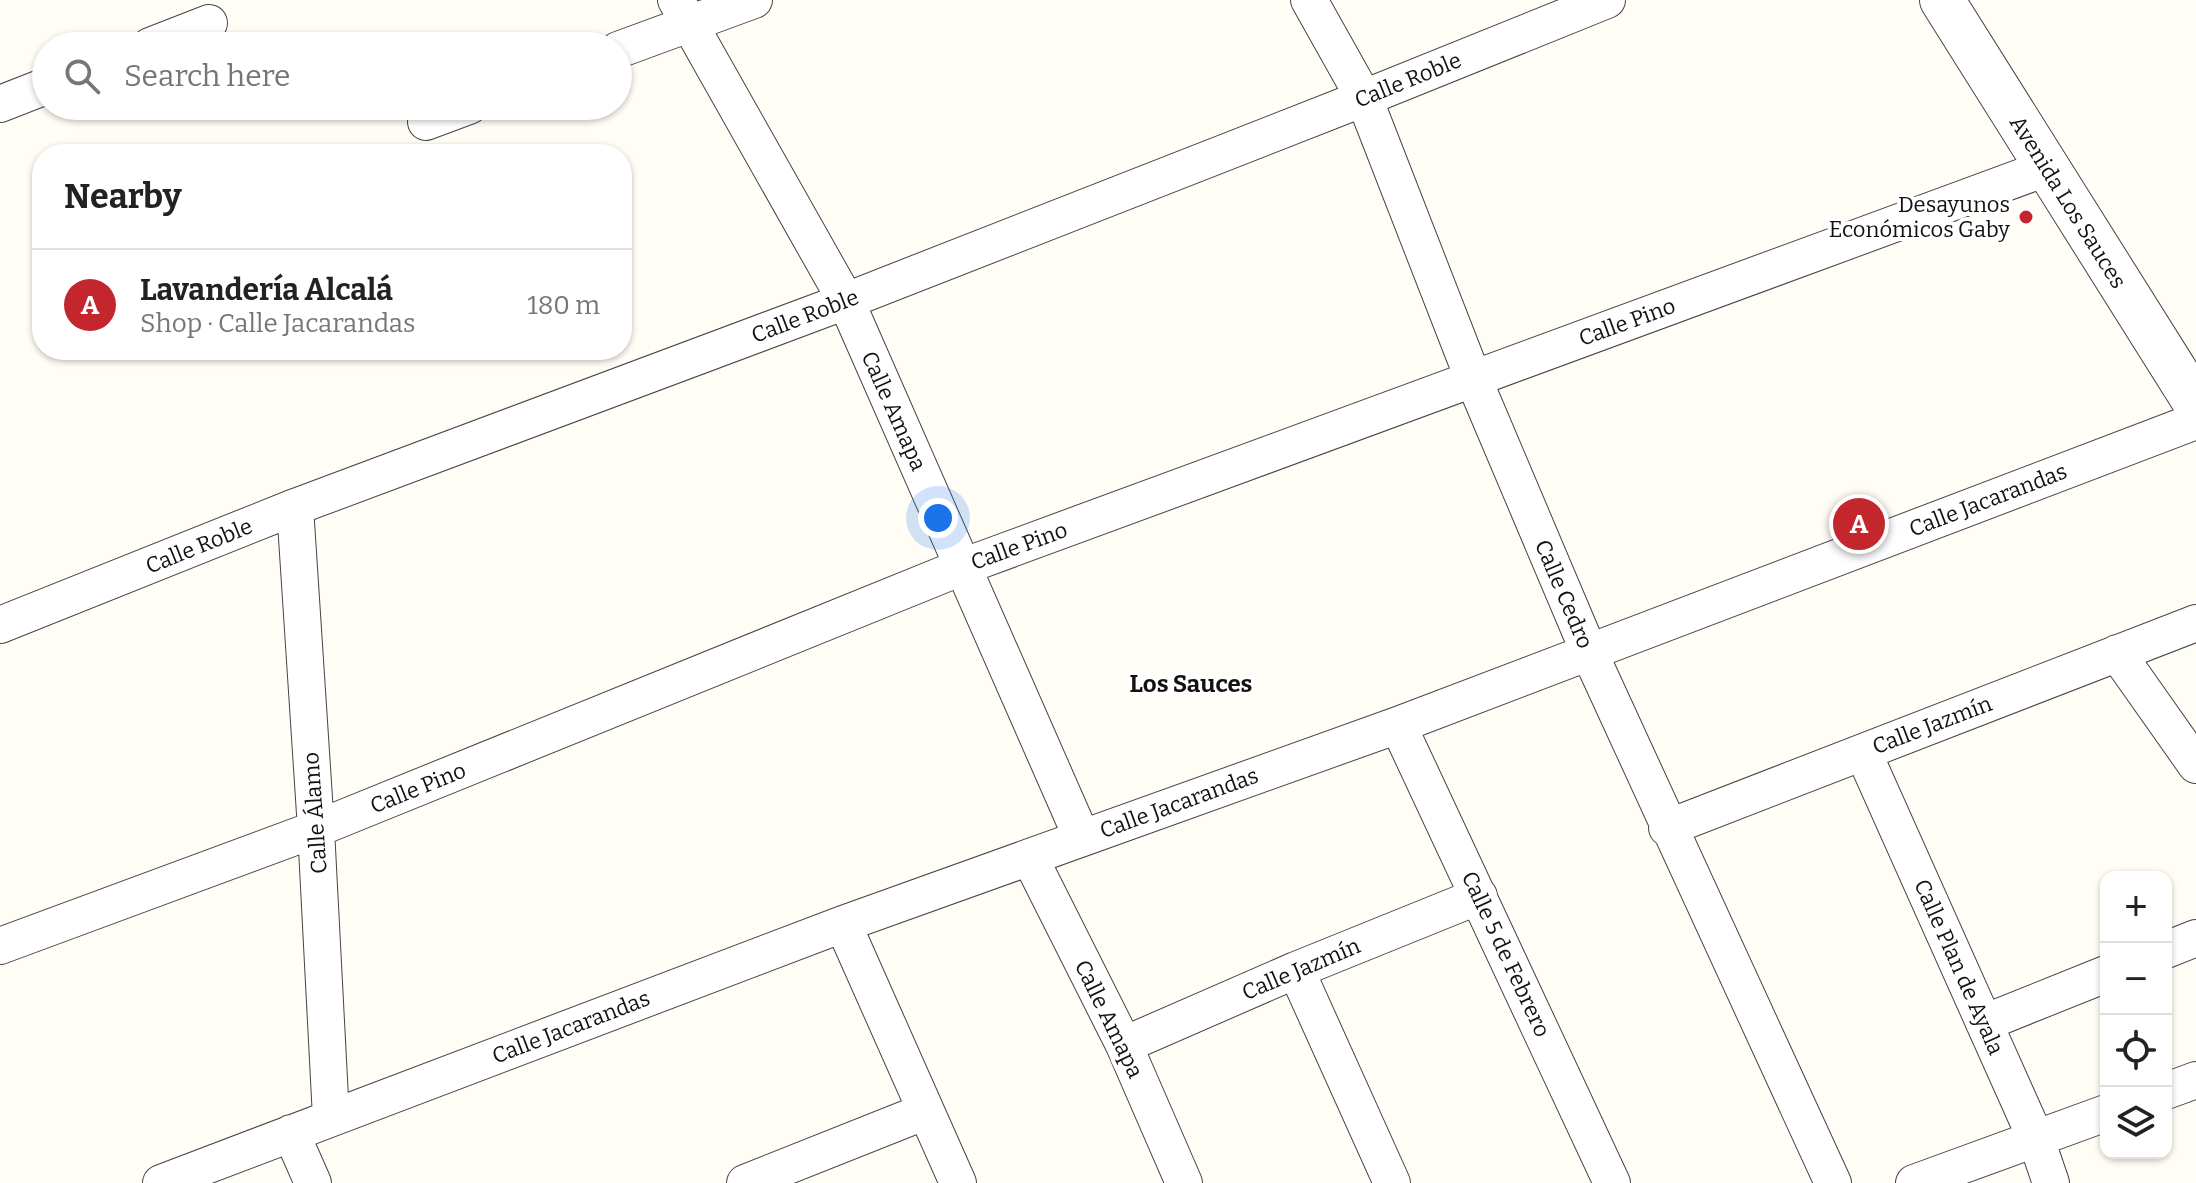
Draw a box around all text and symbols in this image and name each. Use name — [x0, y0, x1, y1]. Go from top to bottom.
search box — [32, 32, 632, 120]
street label: Calle Roble — [1351, 46, 1465, 114]
icon: search — [60, 54, 104, 98]
text: Search here — [124, 58, 291, 94]
street label: Avenida Los Sauces — [2004, 111, 2132, 293]
text: Nearby — [64, 176, 182, 217]
place label: Desayunos Económicos Gaby — [1829, 191, 2010, 243]
marker: Desayunos Económicos Gaby — [2017, 208, 2035, 226]
text: Lavandería Alcalá — [140, 272, 393, 308]
street label: Calle Roble — [748, 283, 862, 349]
text: A — [81, 290, 99, 321]
text: 180 m — [527, 290, 600, 321]
street label: Calle Pino — [1575, 292, 1679, 352]
text: Shop · Calle Jacarandas — [140, 308, 415, 339]
street label: Calle Amapa — [856, 347, 932, 475]
street label: Calle Jacarandas — [1905, 457, 2071, 543]
pin: A — [1833, 494, 1885, 554]
your location — [918, 498, 958, 538]
street label: Calle Roble — [142, 512, 256, 580]
street label: Calle Pino — [967, 516, 1071, 576]
street label: Calle Cedro — [1529, 536, 1599, 652]
district label: Los Sauces — [1130, 670, 1253, 698]
street label: Calle Jazmín — [1868, 690, 1996, 760]
street label: Calle Álamo — [297, 751, 333, 875]
street label: Calle Pino — [366, 757, 470, 819]
street label: Calle Jacarandas — [1096, 762, 1262, 844]
street label: Calle 5 de Febrero — [1456, 867, 1556, 1041]
map controls — [2100, 871, 2172, 1159]
button: + — [2100, 871, 2172, 943]
street label: Calle Plan de Ayala — [1908, 875, 2010, 1059]
street label: Calle Jazmín — [1238, 932, 1364, 1006]
button: − — [2100, 943, 2172, 1015]
street label: Calle Amapa — [1069, 955, 1149, 1083]
street label: Calle Jacarandas — [488, 984, 654, 1070]
button: locate — [2100, 1015, 2172, 1087]
button: layers — [2100, 1087, 2172, 1159]

